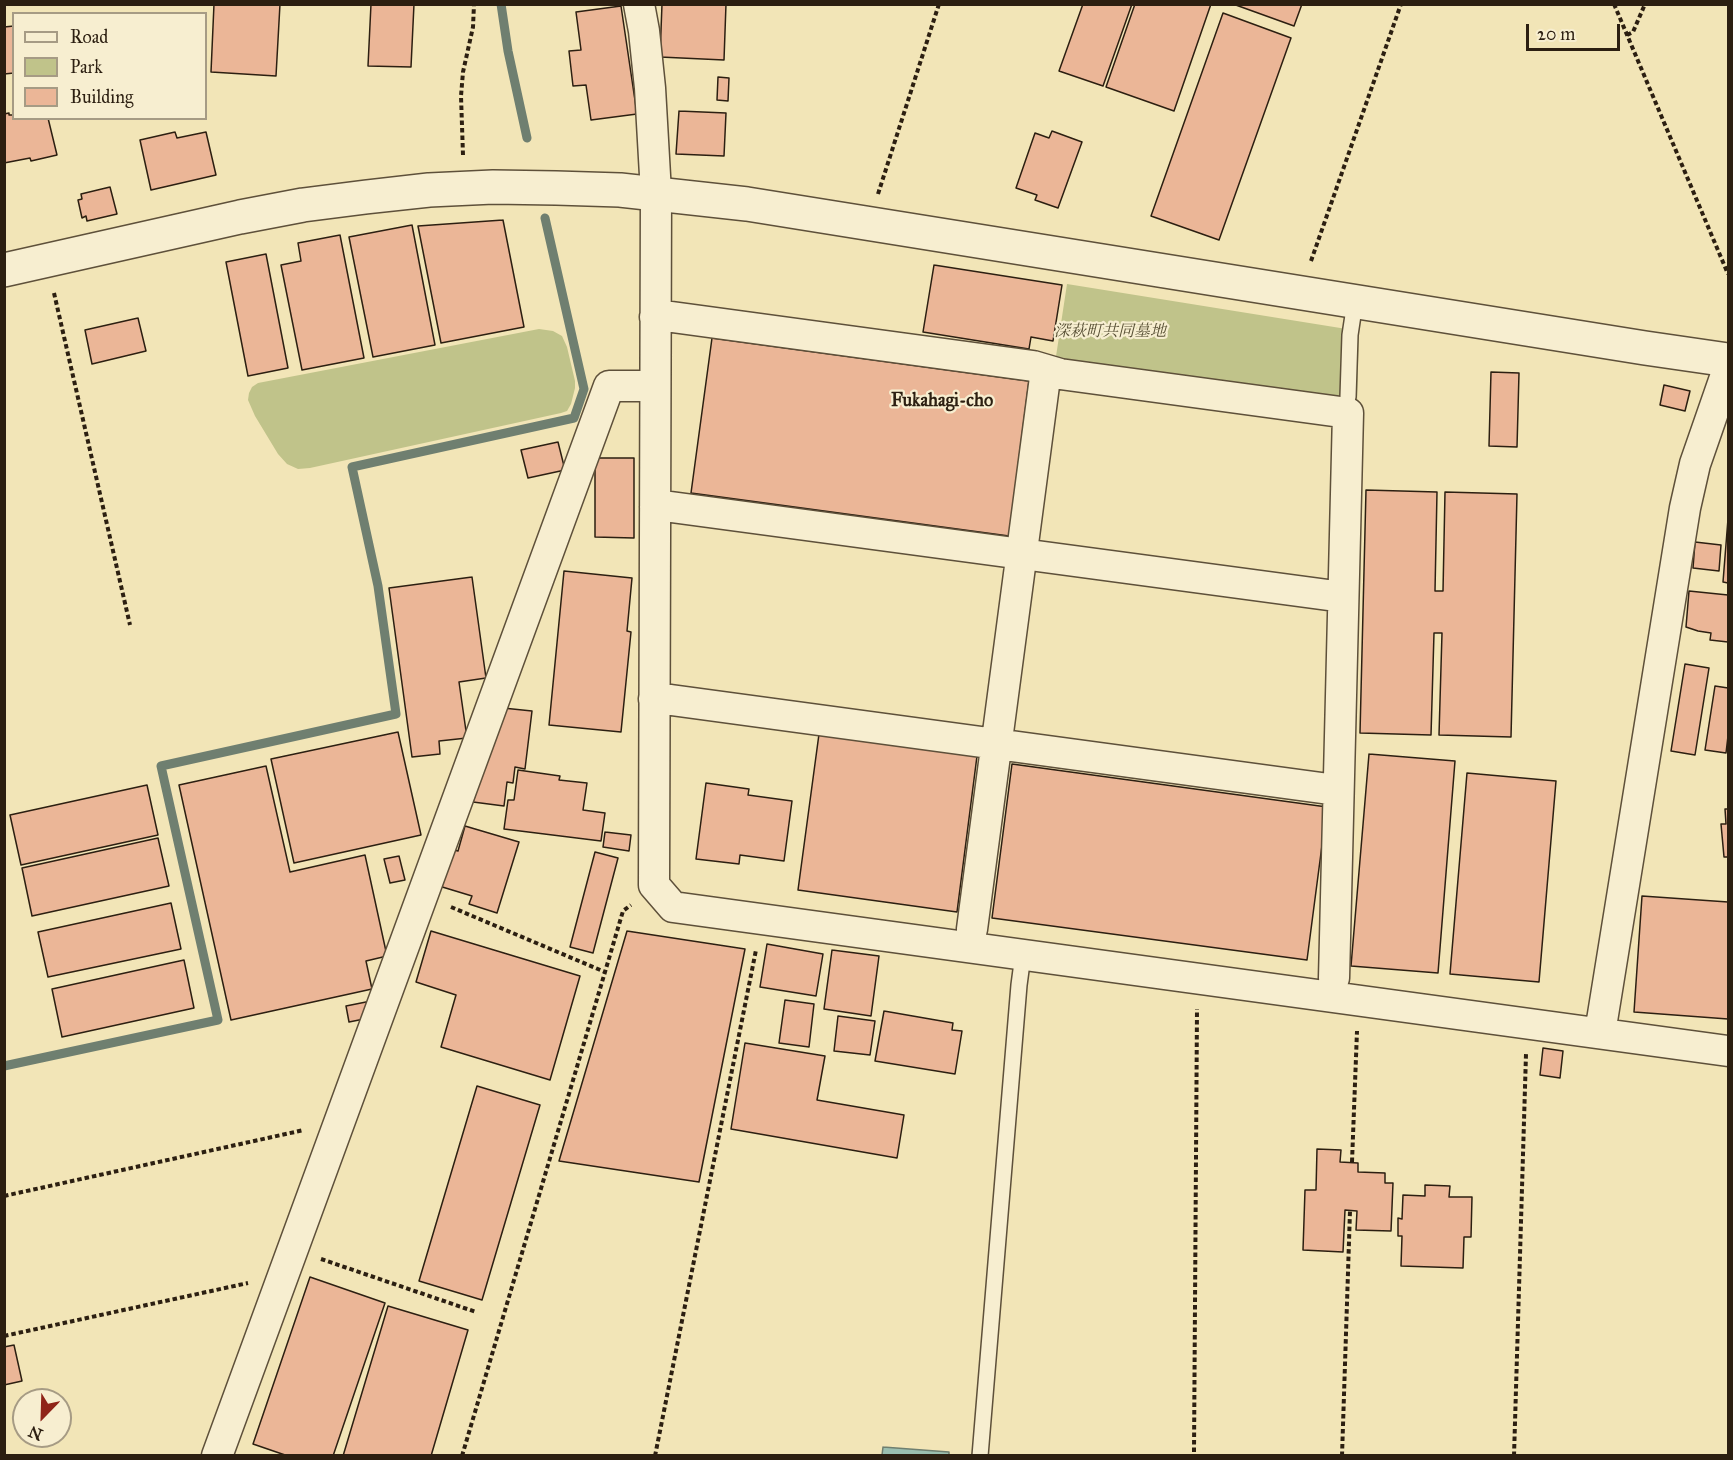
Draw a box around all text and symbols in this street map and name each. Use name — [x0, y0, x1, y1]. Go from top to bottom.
legend — [12, 12, 207, 120]
scale bar — [1529, 12, 1624, 50]
text: 20 m — [1537, 23, 1575, 45]
text: Road — [70, 26, 108, 48]
text: Park — [70, 56, 103, 78]
text: Building — [70, 86, 133, 108]
park label: 深萩町共同墓地 — [1054, 322, 1166, 342]
district label: Fukahagi-cho — [891, 391, 993, 413]
north arrow — [12, 1388, 72, 1448]
text: N — [26, 1422, 46, 1445]

